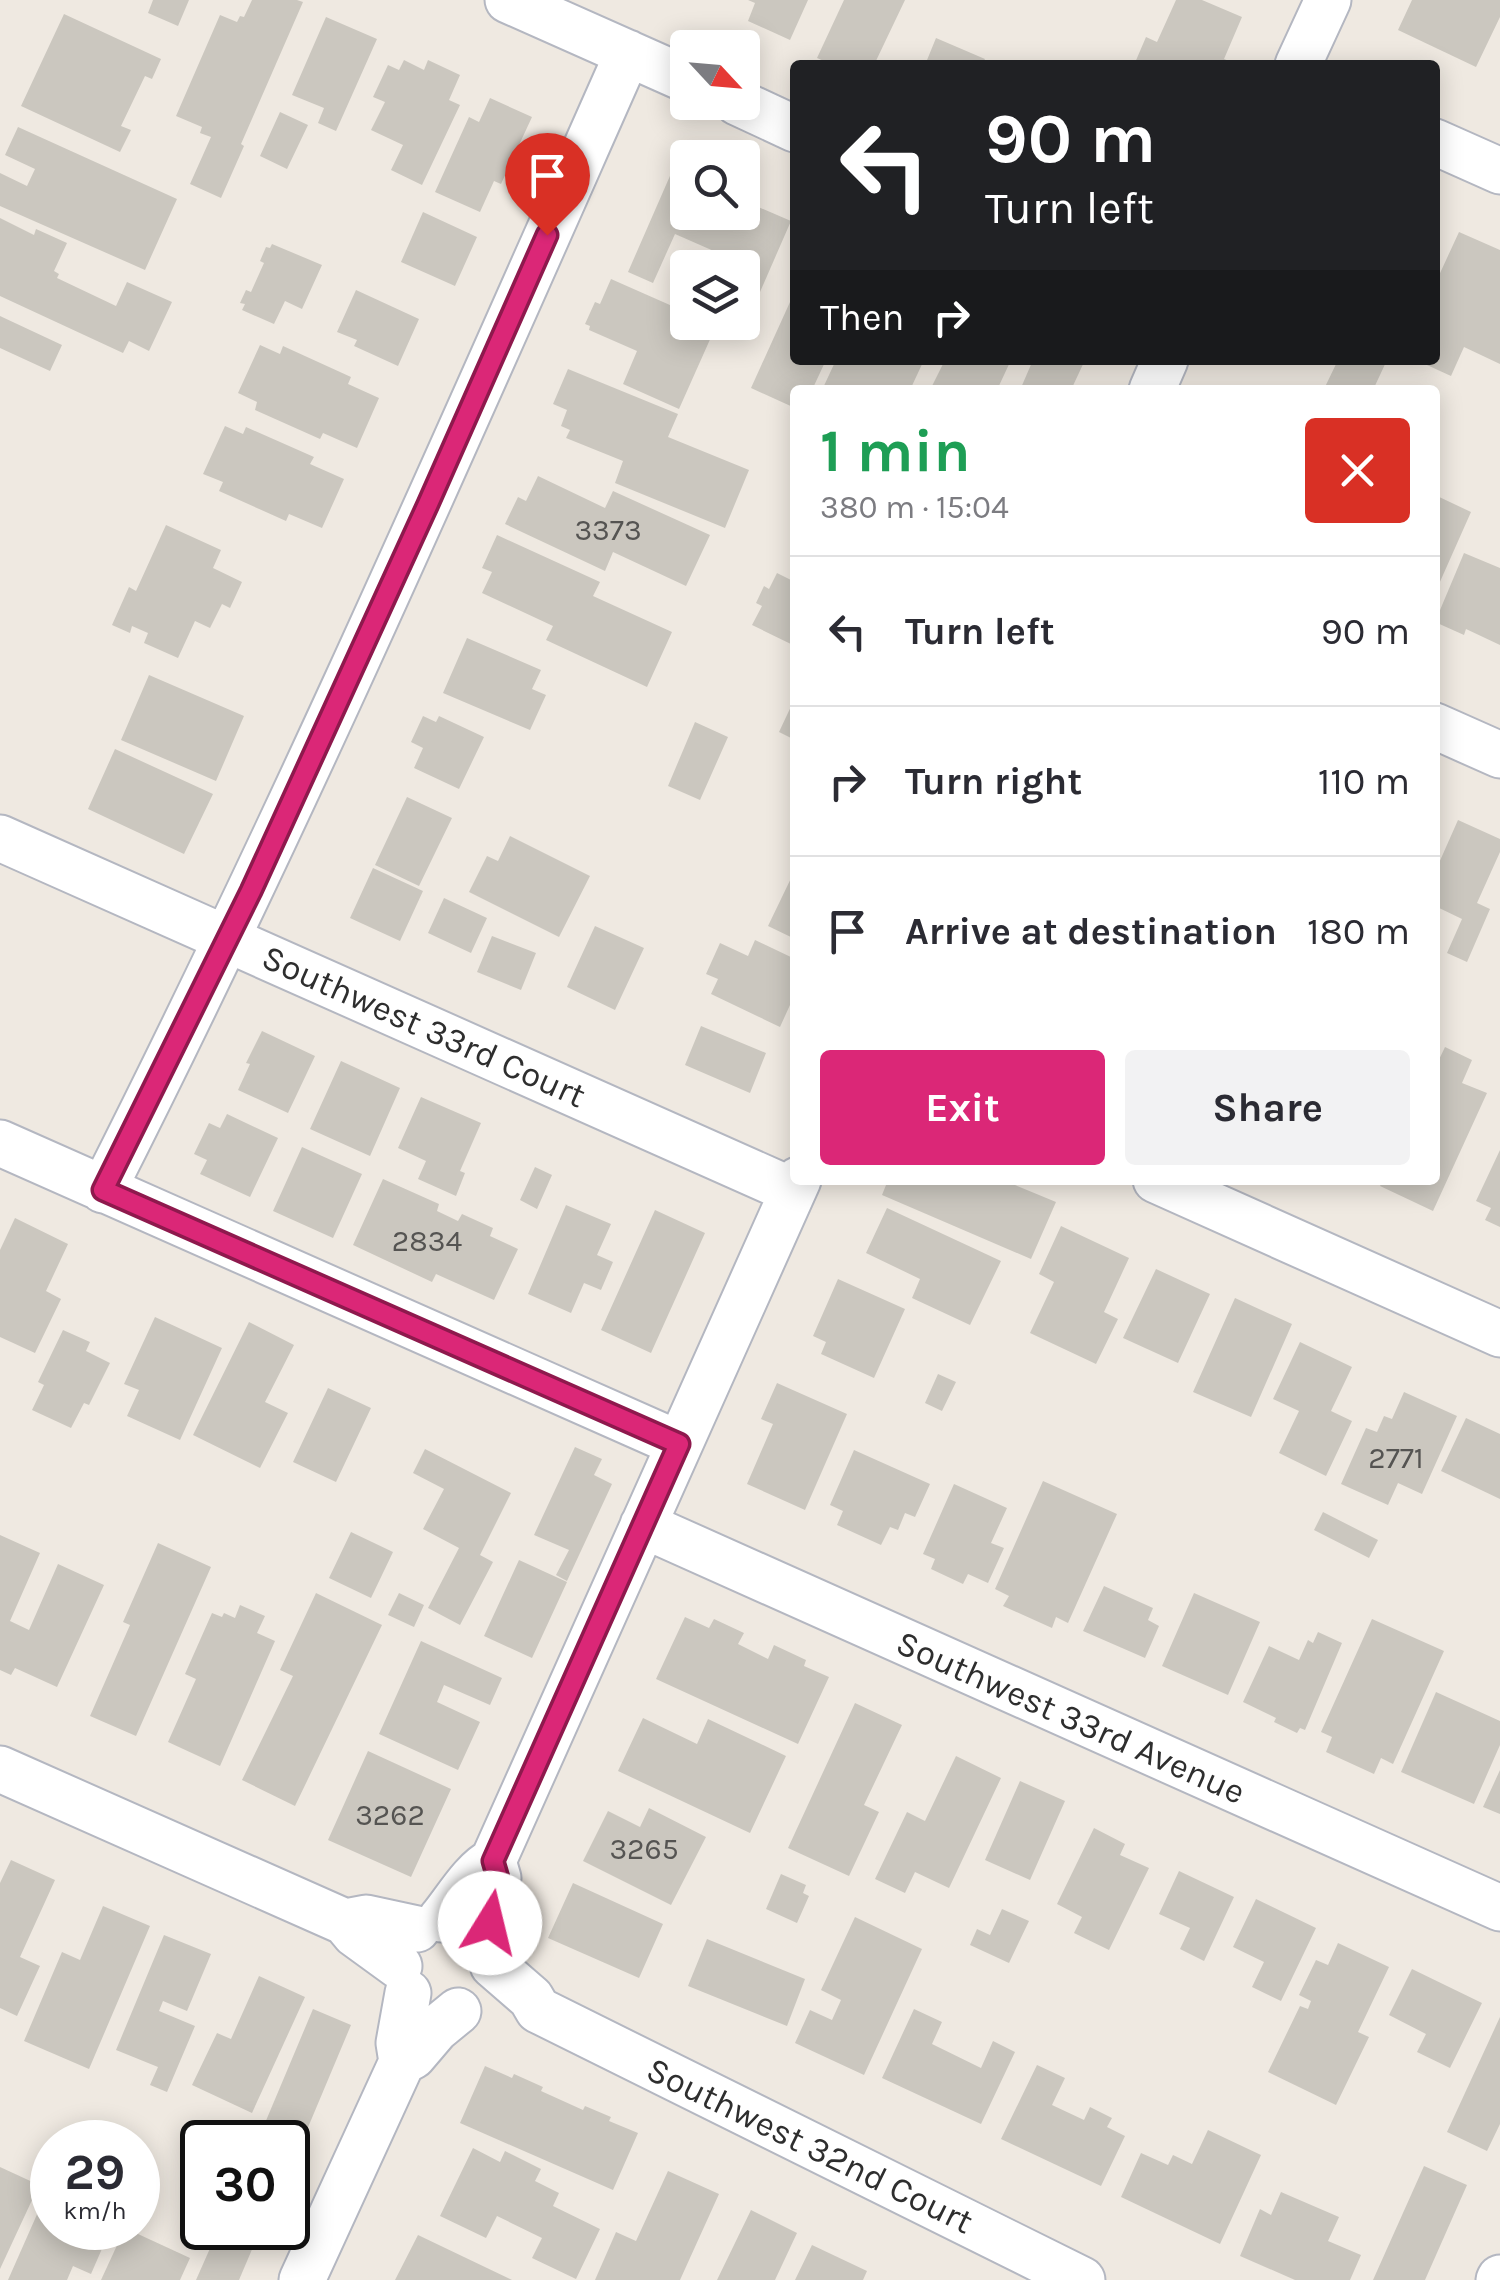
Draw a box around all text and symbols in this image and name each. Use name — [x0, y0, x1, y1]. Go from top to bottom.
north arrow — [670, 30, 760, 120]
map controls — [670, 30, 760, 340]
text: 90 m — [985, 98, 1156, 180]
icon: left — [820, 100, 950, 230]
pin — [505, 133, 590, 236]
button: search — [670, 140, 760, 230]
icon: arrive — [520, 148, 575, 203]
text: Turn left — [985, 182, 1154, 234]
button: layers — [670, 250, 760, 340]
icon: right — [924, 290, 979, 345]
text: Then — [820, 295, 904, 340]
text: 1 min — [820, 416, 971, 486]
button: close — [1305, 418, 1410, 523]
text: 380 m · 15:04 — [820, 489, 1009, 526]
house number: 3373 — [574, 512, 642, 548]
icon: left — [820, 604, 875, 659]
text: Turn left — [905, 609, 1055, 654]
text: 90 m — [1321, 609, 1410, 654]
icon: right — [820, 754, 875, 809]
text: Turn right — [905, 759, 1082, 804]
text: 110 m — [1318, 759, 1410, 804]
icon: arrive — [820, 904, 875, 959]
text: Arrive at destination — [905, 909, 1277, 954]
text: 180 m — [1307, 909, 1410, 954]
street label: Southwest 33rd Court — [256, 937, 592, 1116]
button: Exit — [820, 1050, 1105, 1165]
button: Share — [1125, 1050, 1410, 1165]
house number: 2834 — [392, 1223, 462, 1259]
house number: 2771 — [1368, 1440, 1424, 1476]
street label: Southwest 33rd Avenue — [890, 1622, 1251, 1813]
house number: 3262 — [355, 1797, 425, 1833]
house number: 3265 — [609, 1831, 679, 1867]
position arrow — [438, 1871, 542, 1975]
street label: Southwest 32nd Court — [640, 2049, 980, 2242]
speed limit sign: 30 — [180, 2120, 310, 2250]
text: 29 — [65, 2143, 125, 2202]
text: km/h — [63, 2196, 127, 2225]

